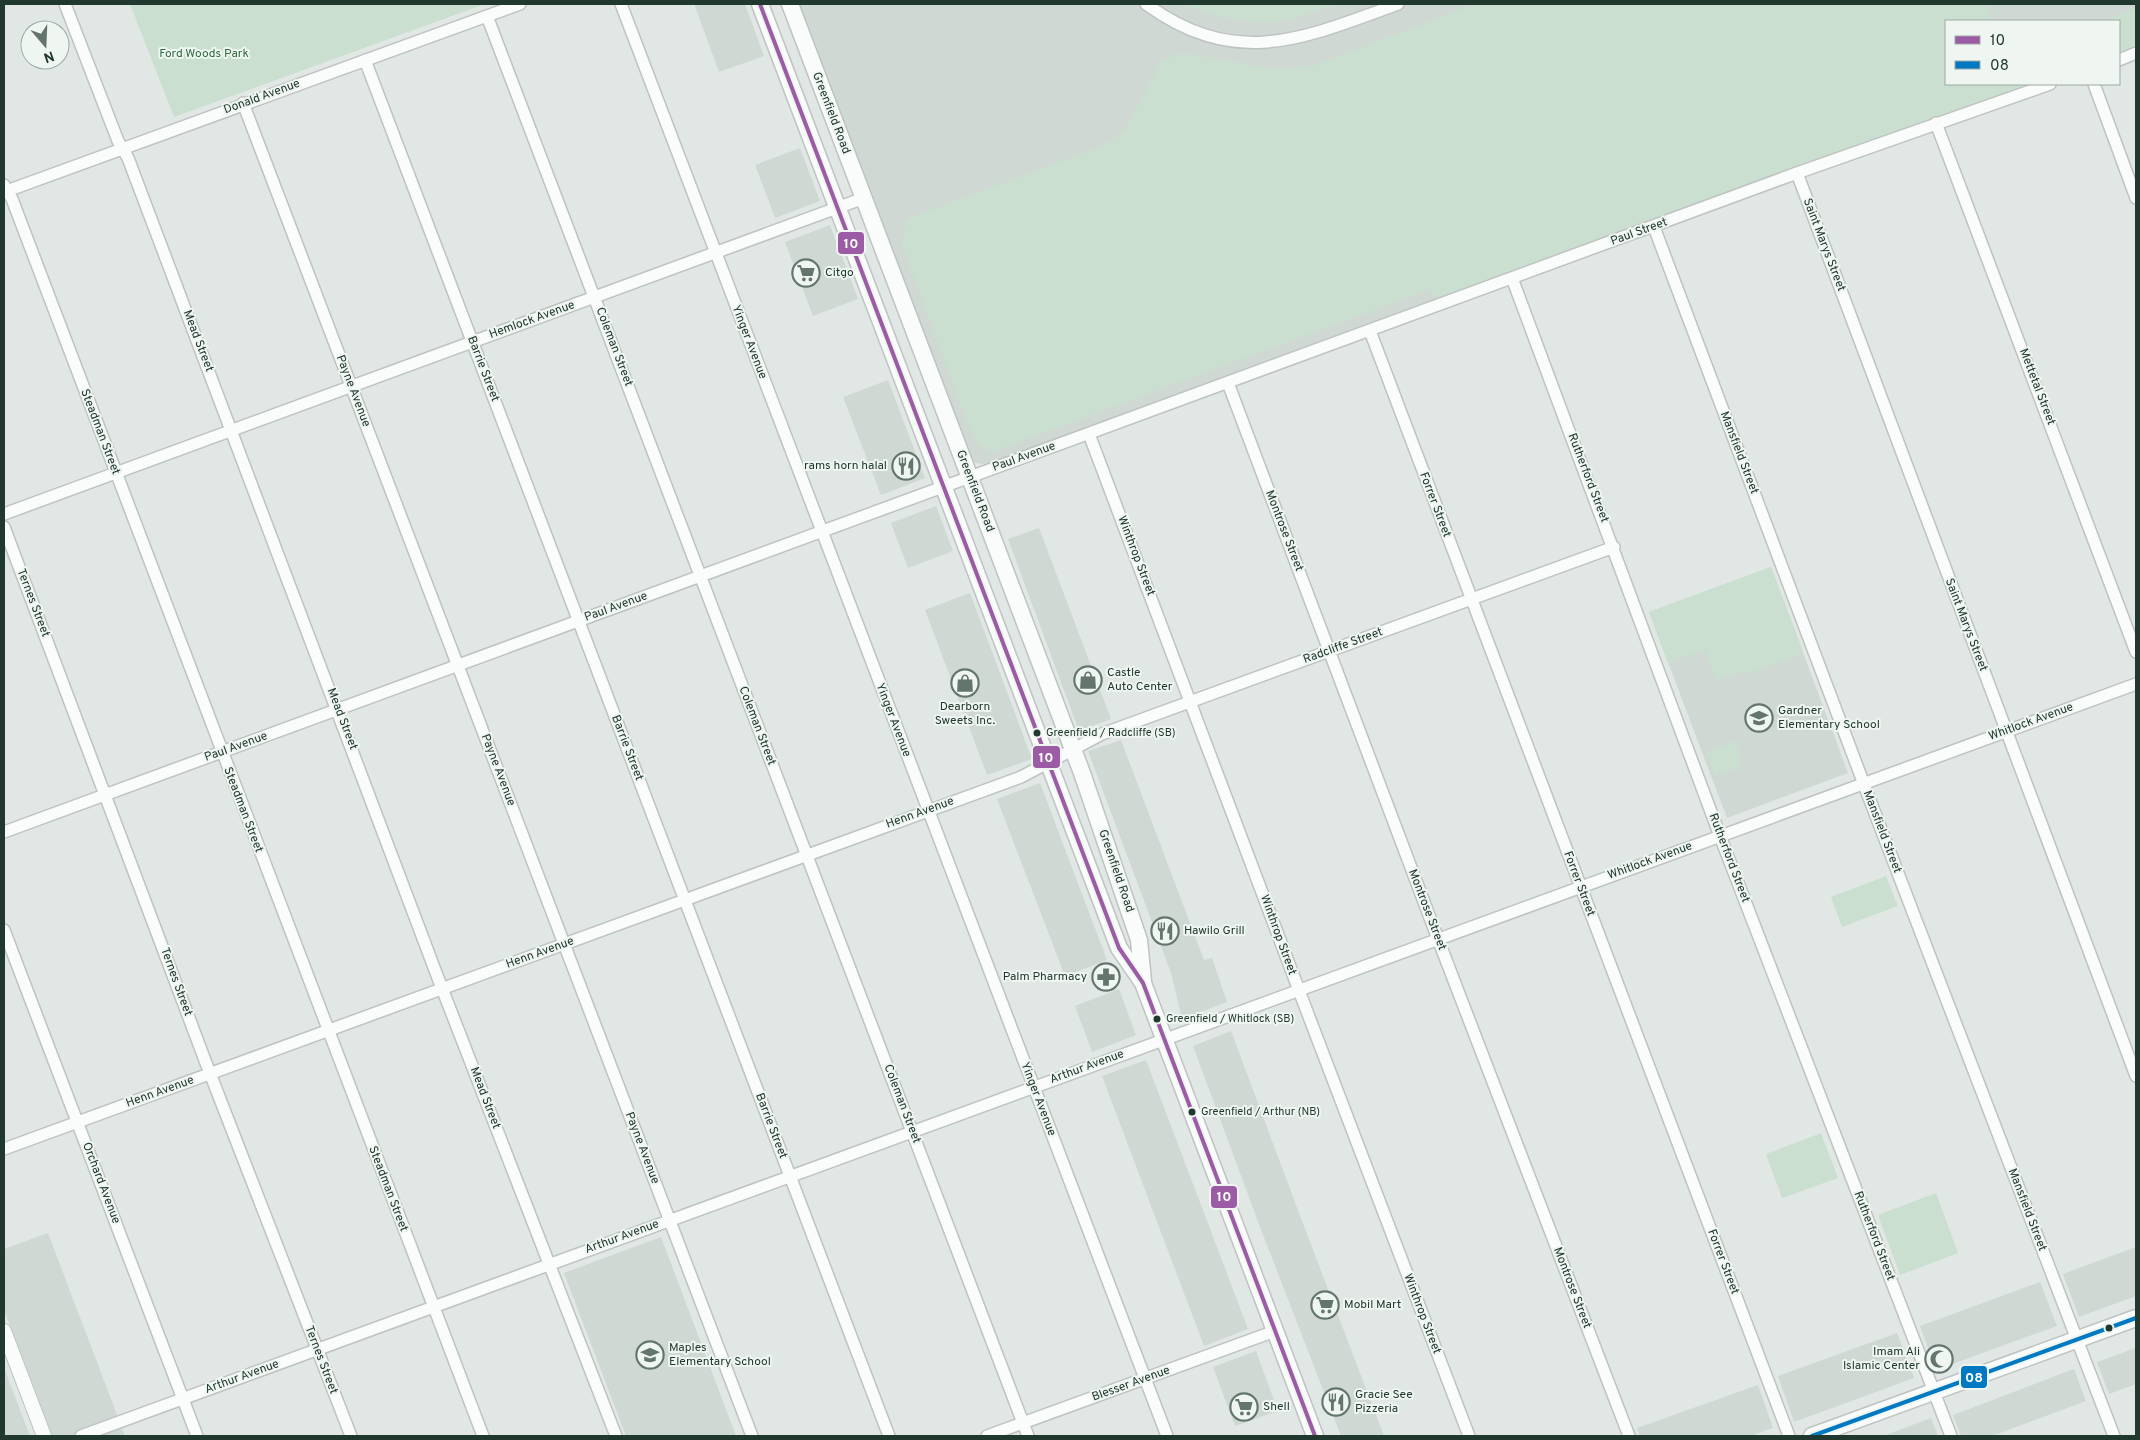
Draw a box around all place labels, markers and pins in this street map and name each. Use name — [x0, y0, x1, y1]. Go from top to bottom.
supermarket icon: Citgo — [791, 258, 821, 288]
place label: Citgo — [825, 265, 854, 281]
restaurant icon: rams horn halal — [891, 451, 921, 481]
place label: rams horn halal — [804, 458, 887, 474]
shop icon: Castle Auto Center — [1073, 665, 1103, 695]
place label: Castle Auto Center — [1107, 665, 1173, 695]
shop icon: Dearborn Sweets Inc. — [950, 668, 980, 698]
place label: Dearborn Sweets Inc. — [935, 699, 995, 729]
school or university icon: Gardner Elementary School — [1744, 703, 1774, 733]
place label: Gardner Elementary School — [1778, 703, 1880, 733]
place label: Greenfield / Radcliffe (SB) — [1046, 726, 1176, 740]
marker: Greenfield / Radcliffe (SB) — [1032, 728, 1042, 738]
restaurant icon: Hawilo Grill — [1150, 916, 1180, 946]
place label: Hawilo Grill — [1184, 923, 1245, 939]
pharmacy icon: Palm Pharmacy — [1091, 962, 1121, 992]
place label: Palm Pharmacy — [1003, 969, 1087, 985]
place label: Greenfield / Whitlock (SB) — [1166, 1012, 1294, 1026]
marker: Greenfield / Whitlock (SB) — [1152, 1014, 1162, 1024]
place label: Greenfield / Arthur (NB) — [1201, 1105, 1320, 1119]
marker: Greenfield / Arthur (NB) — [1187, 1107, 1197, 1117]
supermarket icon: Mobil Mart — [1310, 1290, 1340, 1320]
place label: Mobil Mart — [1344, 1297, 1401, 1313]
unlabelled marker — [2104, 1323, 2114, 1333]
school or university icon: Maples Elementary School — [635, 1340, 665, 1370]
place label: Maples Elementary School — [669, 1340, 771, 1370]
place label: Imam Ali Islamic Center — [1843, 1344, 1920, 1374]
mosque icon: Imam Ali Islamic Center — [1924, 1344, 1954, 1374]
restaurant icon: Gracie See Pizzeria — [1321, 1387, 1351, 1417]
place label: Gracie See Pizzeria — [1355, 1387, 1413, 1417]
supermarket icon: Shell — [1229, 1392, 1259, 1422]
place label: Shell — [1263, 1399, 1290, 1415]

